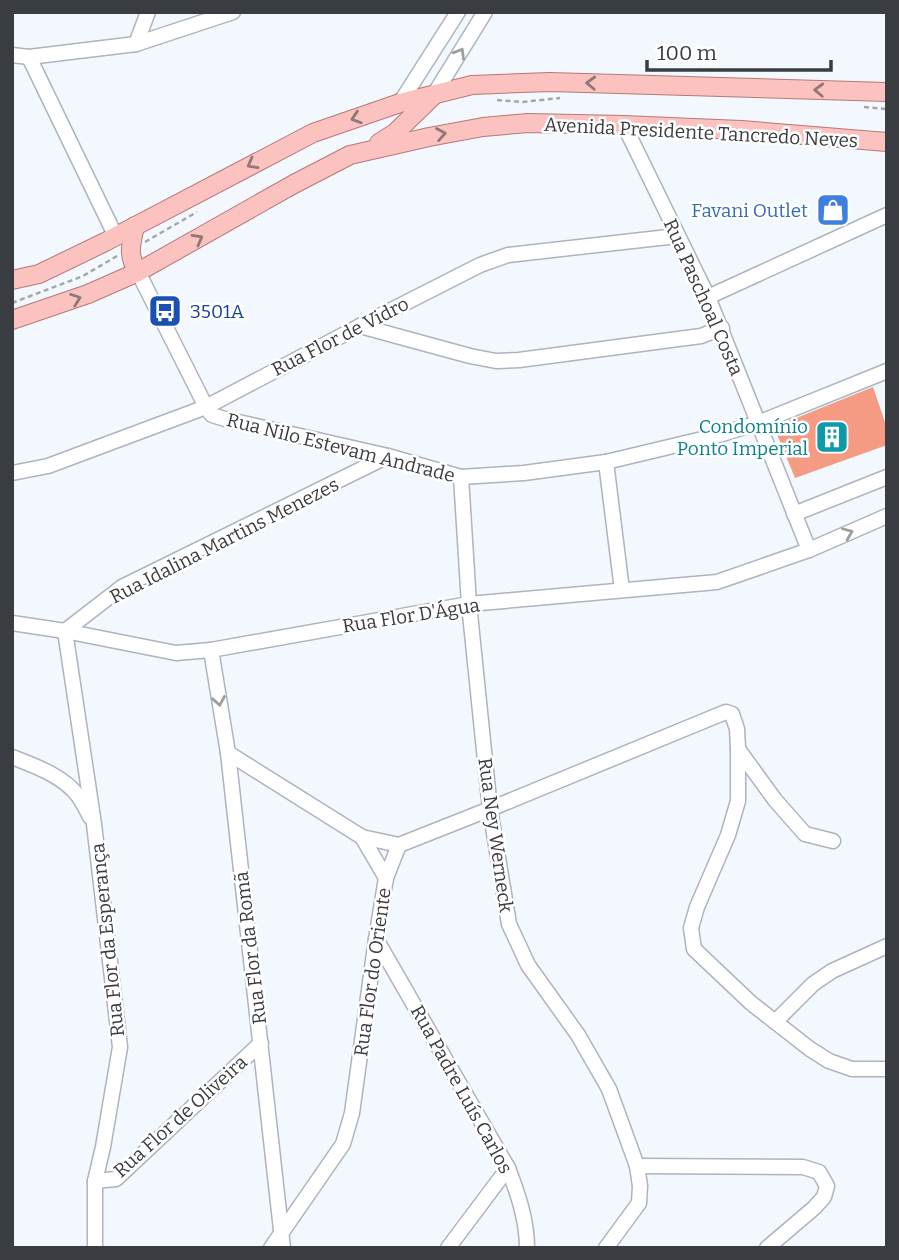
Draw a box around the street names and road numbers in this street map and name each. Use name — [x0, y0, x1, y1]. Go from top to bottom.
street label: Avenida Presidente Tancredo Neves — [543, 113, 859, 152]
street label: Rua Paschoal Costa — [659, 215, 749, 380]
street label: Rua Flor de Vidro — [268, 292, 413, 381]
street label: Rua Nilo Estevam Andrade — [224, 408, 457, 487]
street label: Rua Idalina Martins Menezes — [106, 472, 343, 608]
street label: Rua Flor D'Água — [341, 593, 482, 638]
street label: Rua Ney Werneck — [473, 756, 518, 914]
street label: Rua Flor da Esperança — [86, 841, 129, 1038]
street label: Rua Flor da Romã — [230, 870, 271, 1026]
street label: Rua Flor do Oriente — [349, 886, 396, 1058]
street label: Rua Padre Luís Carlos — [406, 1001, 517, 1178]
street label: Rua Flor de Oliveira — [109, 1050, 252, 1182]

